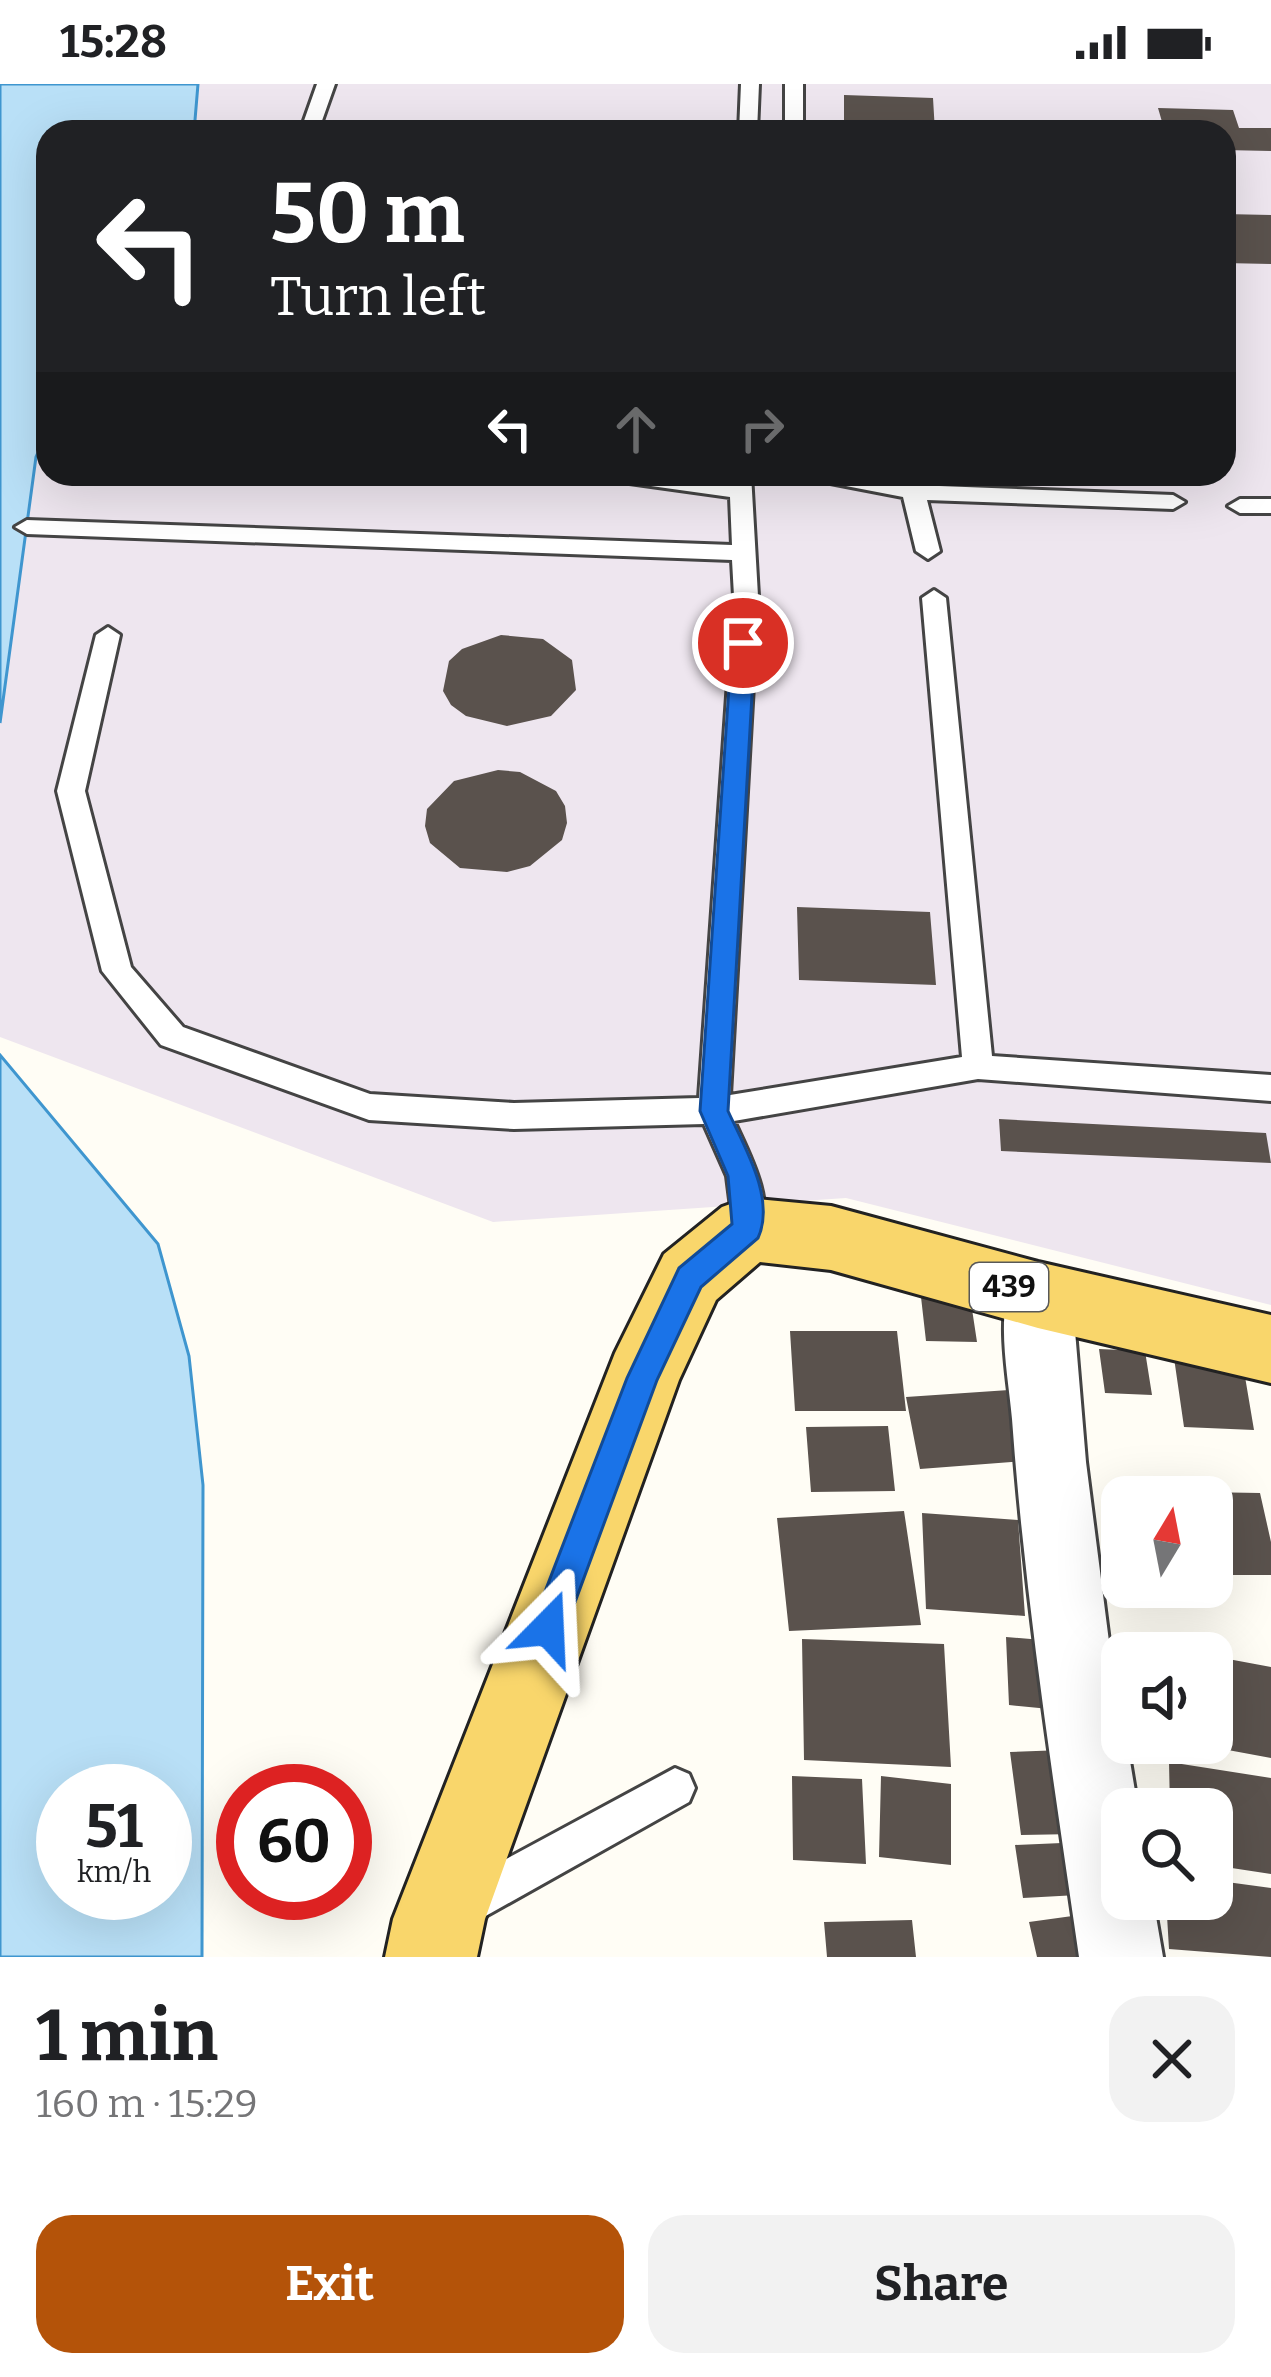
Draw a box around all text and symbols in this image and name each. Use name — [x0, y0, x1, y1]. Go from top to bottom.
text: 15:28 — [60, 15, 167, 69]
text: 50 m — [270, 163, 465, 264]
icon: left — [72, 168, 228, 324]
text: Turn left — [270, 265, 486, 329]
icon: left — [477, 396, 543, 462]
icon: ahead — [603, 396, 669, 462]
icon: right — [729, 396, 795, 462]
pin — [692, 592, 794, 694]
icon: arrive — [710, 610, 776, 676]
road number: 439 — [970, 1263, 1048, 1311]
north arrow — [1101, 1476, 1233, 1608]
map controls — [1101, 1476, 1233, 1920]
position arrow — [485, 1565, 611, 1691]
button: sound — [1101, 1632, 1233, 1764]
speed limit sign: 60 — [216, 1764, 372, 1920]
button: search — [1101, 1788, 1233, 1920]
text: 51 — [85, 1791, 143, 1863]
text: km/h — [77, 1854, 151, 1890]
text: 1 min — [36, 1993, 218, 2079]
button: close — [1109, 1996, 1235, 2122]
text: 160 m · 15:29 — [36, 2081, 258, 2127]
button: Exit — [36, 2215, 624, 2353]
button: Share — [648, 2215, 1235, 2353]

